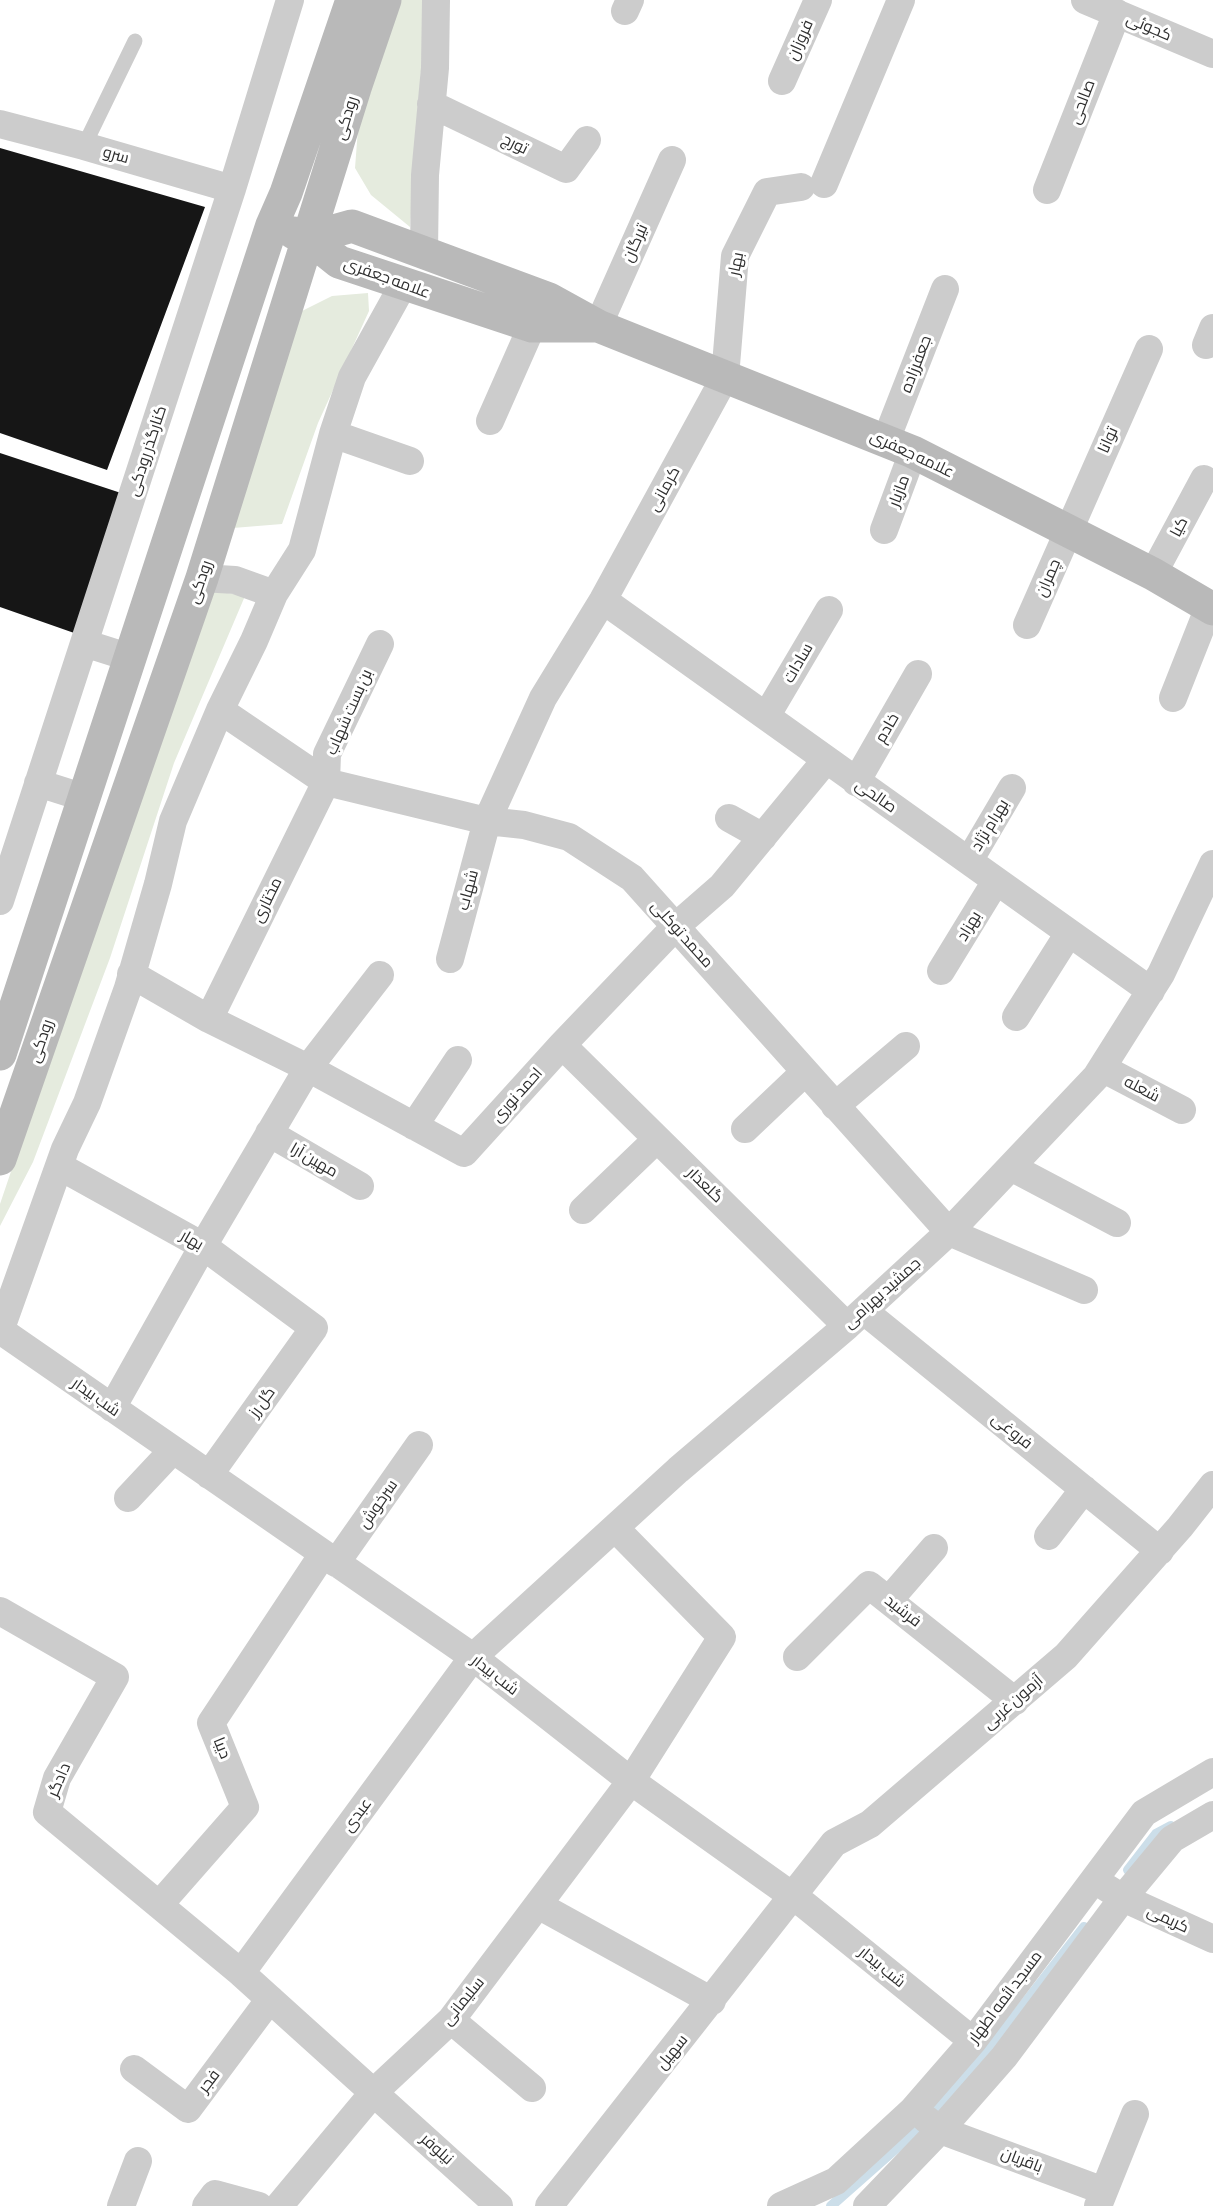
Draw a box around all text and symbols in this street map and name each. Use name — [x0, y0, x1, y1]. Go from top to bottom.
street label: کجوئی — [1123, 9, 1175, 45]
street label: فروزان — [783, 17, 817, 63]
street label: صالحی — [1065, 77, 1099, 127]
street label: رودکی — [330, 94, 362, 142]
street label: تورج — [499, 129, 531, 159]
street label: سرو — [101, 142, 131, 168]
street label: تیرگان — [618, 221, 652, 265]
street label: بهار — [724, 250, 748, 278]
street label: علامه جعفری — [341, 254, 433, 302]
street label: جعفرزاده — [896, 333, 936, 395]
street label: کنارگذر رودکی — [123, 403, 171, 499]
street label: توانا — [1094, 424, 1122, 456]
street label: علامه جعفری — [867, 426, 957, 482]
street label: کرمانی — [644, 463, 684, 515]
street label: مازیار — [884, 472, 914, 510]
street label: کیا — [1166, 514, 1192, 540]
street label: چمران — [1031, 556, 1065, 600]
street label: رودکی — [184, 558, 216, 606]
street label: سادات — [779, 640, 817, 686]
street label: بن بست شهاب — [322, 666, 376, 758]
street label: خادم — [871, 710, 903, 746]
street label: صالحی — [852, 775, 900, 817]
street label: بهرام نژاد — [967, 796, 1013, 854]
street label: شهاب — [453, 868, 483, 912]
street label: مختاری — [248, 874, 286, 926]
street label: محمد توکلی — [647, 896, 717, 972]
street label: بهزاد — [953, 907, 985, 945]
street label: رودکی — [25, 1017, 57, 1065]
street label: احمد نوری — [488, 1064, 546, 1126]
street label: شعله — [1121, 1072, 1163, 1106]
street label: مهین آرا — [287, 1139, 341, 1181]
street label: گلعذار — [683, 1163, 727, 1207]
street label: بهار — [177, 1226, 207, 1254]
street label: جمشید بهرامی — [839, 1253, 925, 1333]
street label: شب بیدار — [68, 1373, 124, 1421]
street label: گل رز — [245, 1383, 279, 1421]
street label: فروغی — [988, 1409, 1036, 1453]
street label: سرخوش — [354, 1476, 402, 1532]
street label: فرشید — [881, 1591, 925, 1631]
street label: شب بیدار — [468, 1651, 522, 1699]
street label: آزمون غربی — [979, 1671, 1047, 1733]
street label: دیبا — [209, 1734, 235, 1762]
street label: دادگر — [43, 1760, 75, 1800]
street label: عبدی — [338, 1794, 376, 1836]
street label: کریمی — [1144, 1901, 1192, 1937]
street label: شب بیدار — [855, 1942, 909, 1992]
street label: مسجد ائمه اطهار — [964, 1947, 1046, 2047]
street label: سلیمانی — [438, 1973, 488, 2029]
street label: سهیل — [652, 2031, 692, 2073]
street label: فجر — [194, 2066, 224, 2096]
street label: نیلوفر — [417, 2129, 457, 2169]
street label: باقریان — [998, 2143, 1046, 2177]

